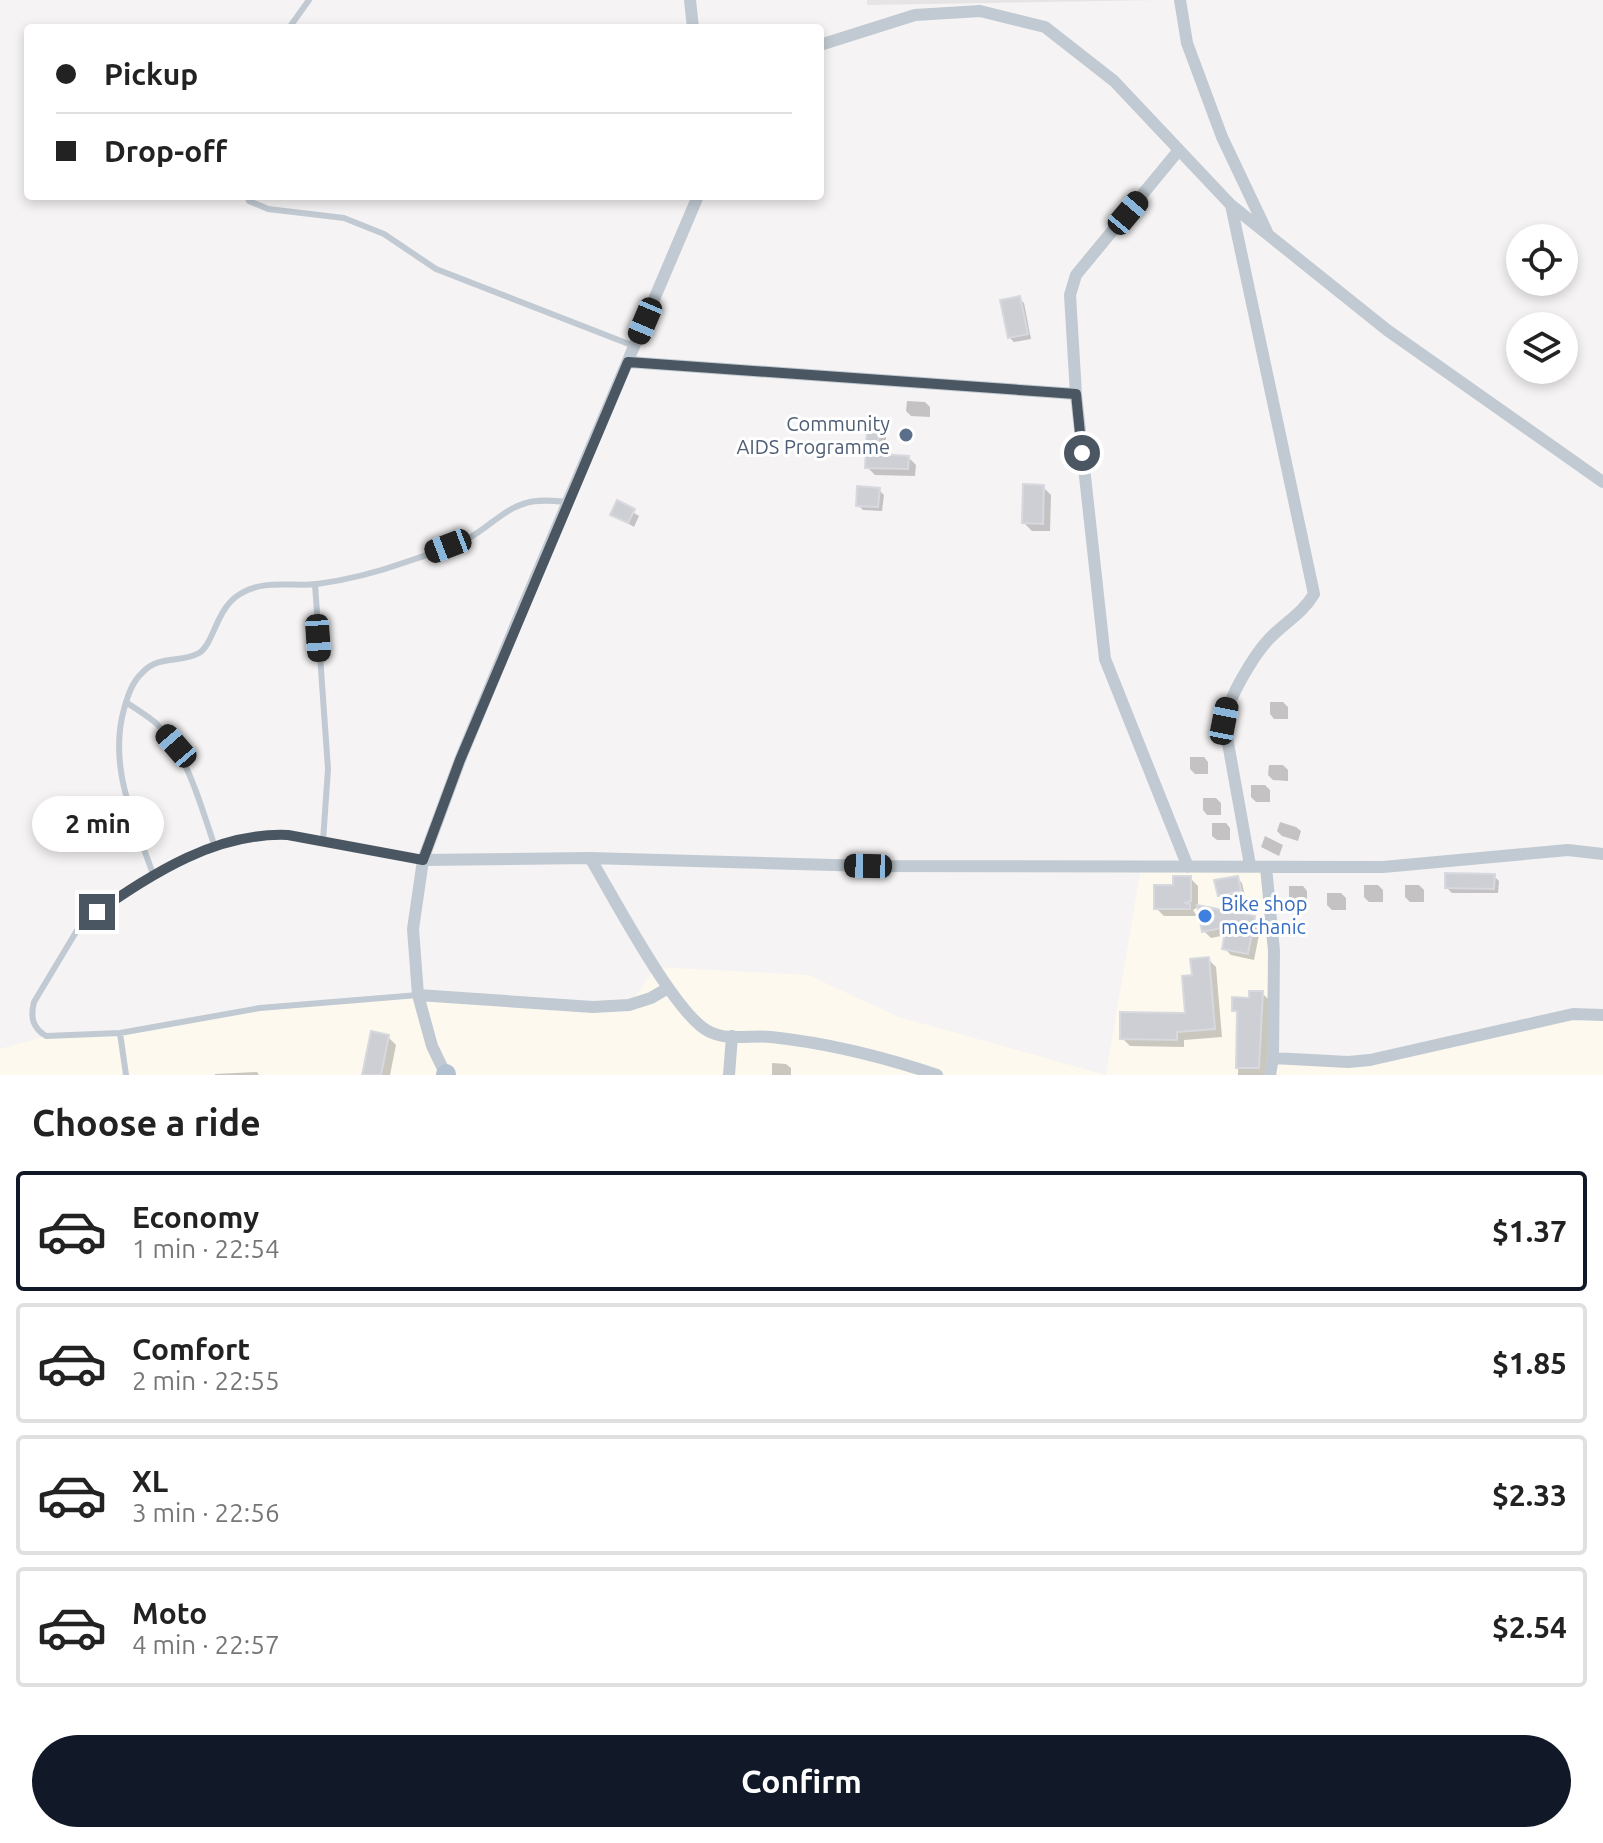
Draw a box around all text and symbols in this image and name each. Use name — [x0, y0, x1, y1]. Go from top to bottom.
text: Pickup — [104, 57, 198, 91]
text: Drop-off — [104, 134, 227, 168]
car — [1103, 187, 1153, 239]
map controls — [1506, 224, 1578, 384]
button: locate — [1506, 224, 1578, 296]
car — [625, 294, 665, 348]
button: layers — [1506, 312, 1578, 384]
place label: Community AIDS Programme — [737, 412, 890, 458]
marker: Community AIDS Programme — [897, 426, 915, 444]
route start — [1064, 435, 1100, 471]
car — [421, 526, 475, 566]
car — [304, 613, 332, 663]
car — [1208, 695, 1240, 747]
car — [151, 720, 201, 772]
callout: 2 min — [31, 796, 163, 852]
text: 2 min — [65, 809, 131, 838]
car — [844, 854, 892, 878]
place label: Bike shop mechanic — [1221, 892, 1307, 938]
route end — [79, 894, 115, 930]
marker: Bike shop mechanic — [1196, 907, 1214, 925]
text: Choose a ride — [32, 1102, 261, 1143]
icon: car — [36, 1195, 108, 1267]
text: Economy — [132, 1200, 259, 1234]
text: $1.37 — [1492, 1214, 1567, 1248]
text: 1 min · 22:54 — [132, 1234, 280, 1263]
icon: car — [36, 1327, 108, 1399]
text: Comfort — [132, 1332, 250, 1366]
text: $1.85 — [1492, 1346, 1567, 1380]
text: 2 min · 22:55 — [132, 1366, 280, 1395]
icon: car — [36, 1459, 108, 1531]
text: XL — [132, 1464, 168, 1498]
text: $2.33 — [1492, 1478, 1567, 1512]
text: 3 min · 22:56 — [132, 1498, 280, 1527]
icon: car — [36, 1591, 108, 1663]
text: Moto — [132, 1596, 207, 1630]
text: $2.54 — [1492, 1610, 1567, 1644]
text: 4 min · 22:57 — [132, 1630, 280, 1659]
button: Confirm — [32, 1735, 1571, 1827]

